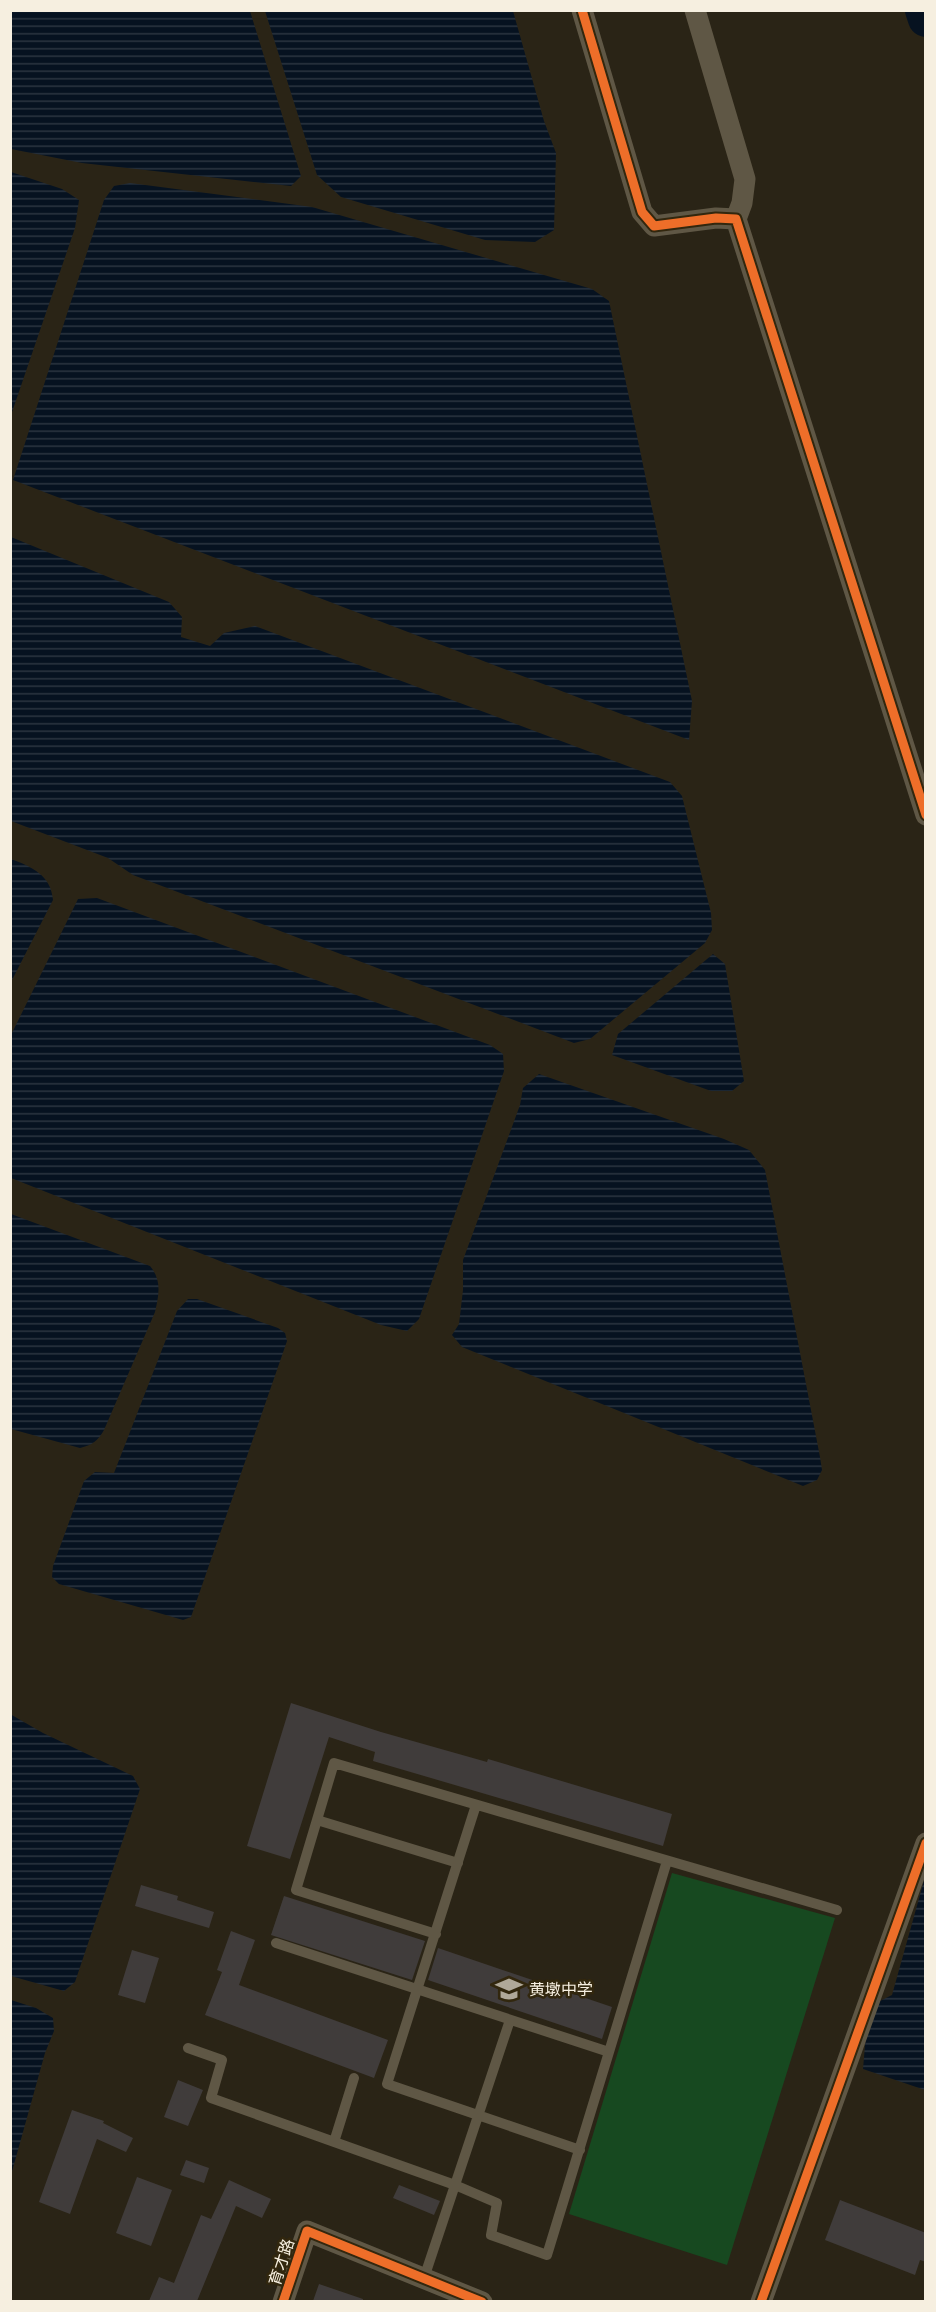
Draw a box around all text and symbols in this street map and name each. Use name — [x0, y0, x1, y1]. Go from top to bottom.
school or university icon: 黄墩中学 — [494, 1974, 524, 2004]
place label: 黄墩中学 — [529, 1980, 593, 1998]
street label: 育才路 — [265, 2236, 297, 2288]

